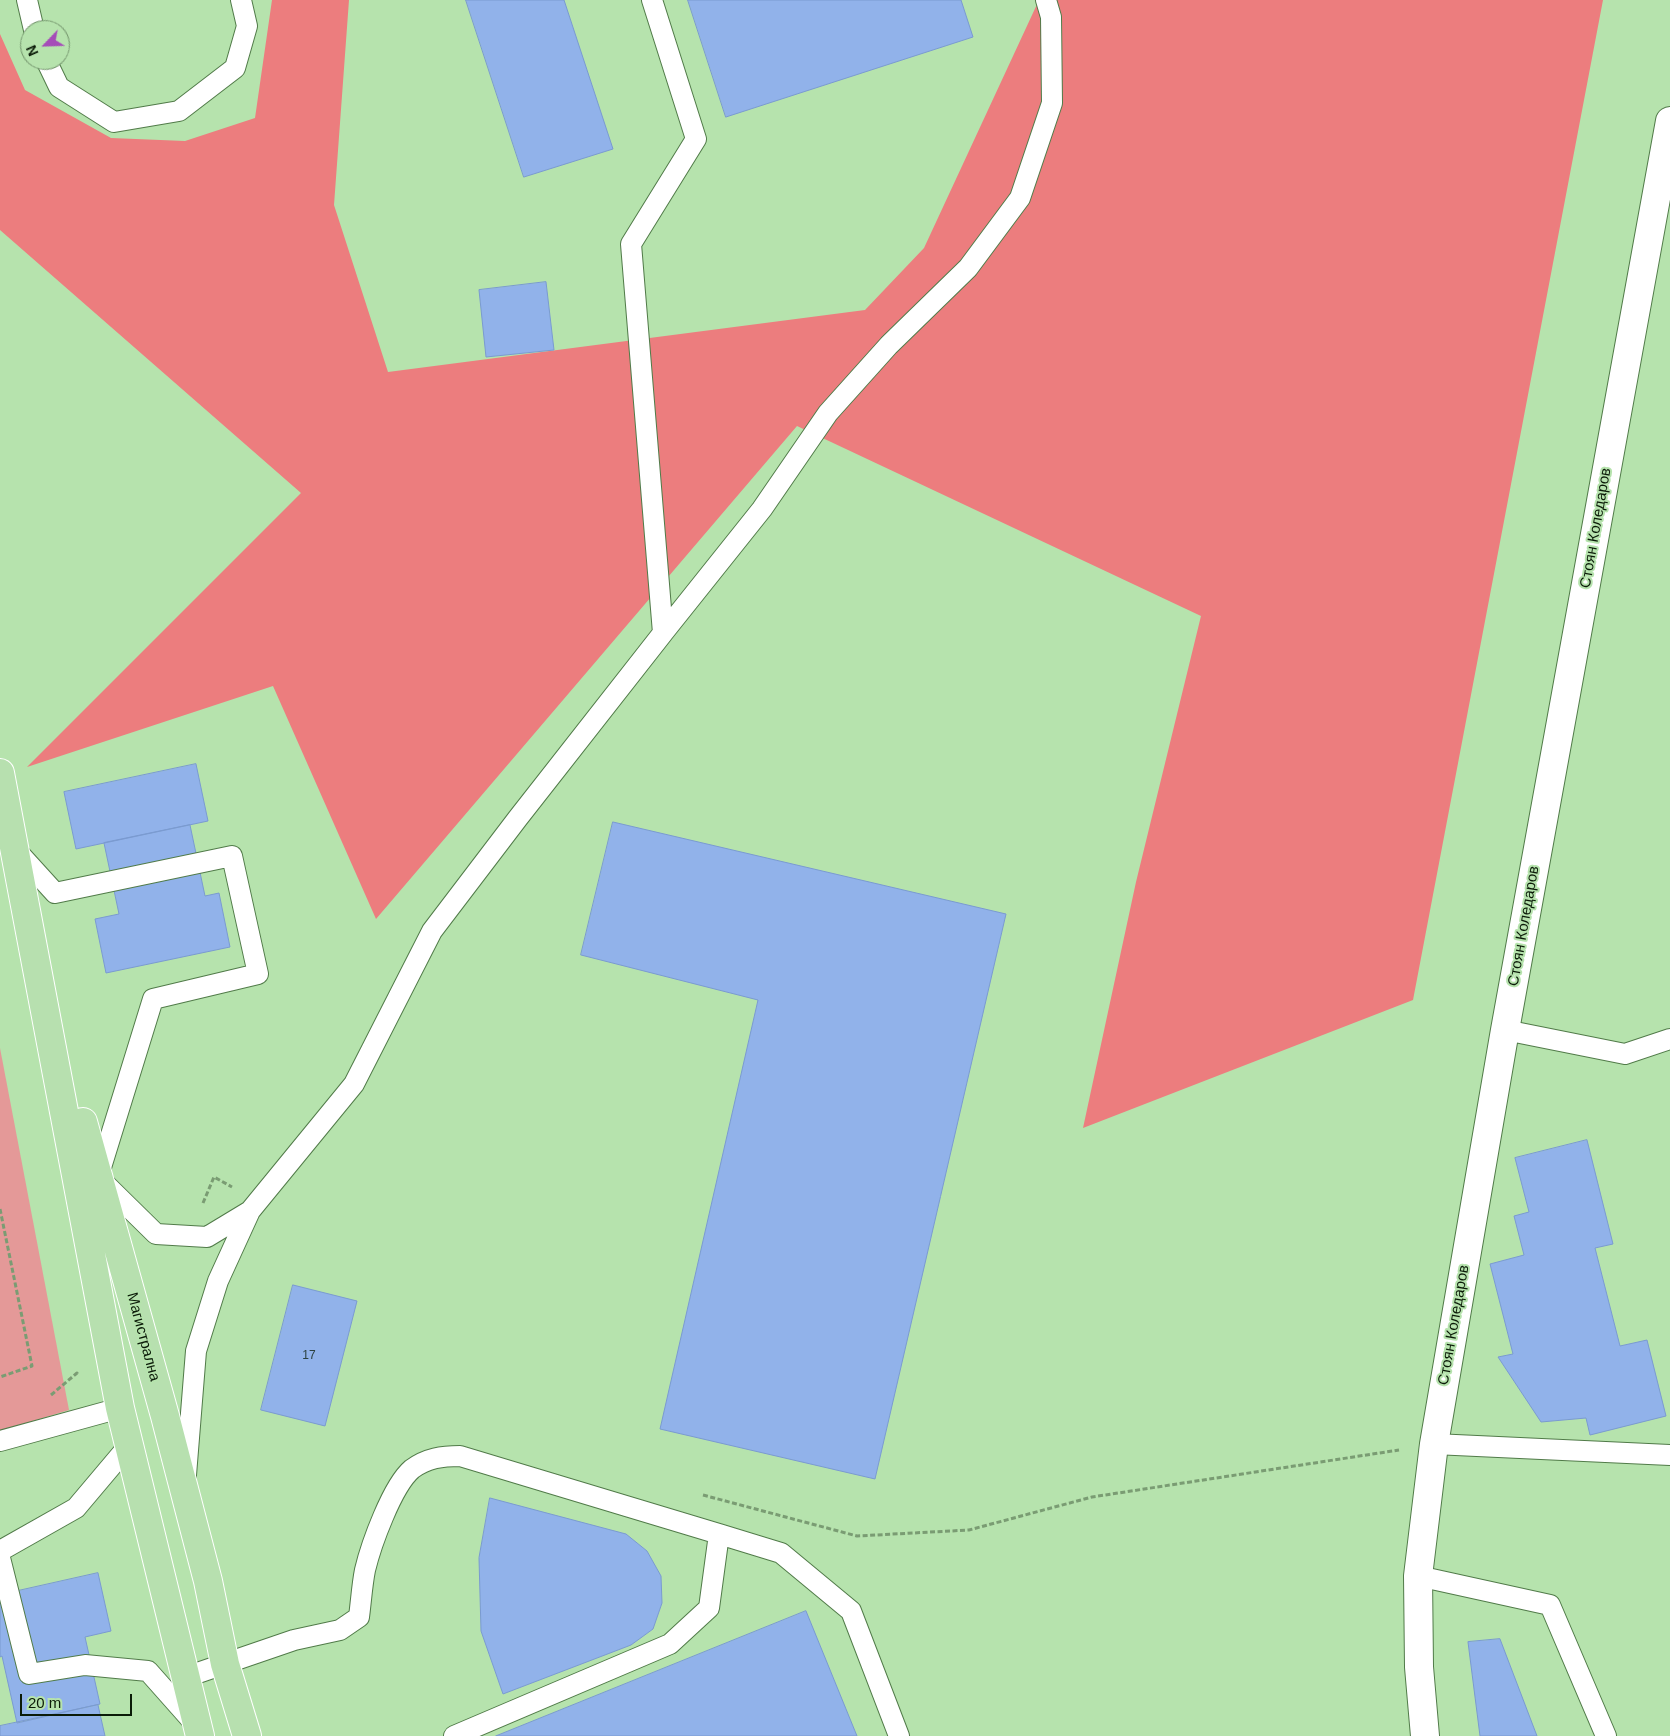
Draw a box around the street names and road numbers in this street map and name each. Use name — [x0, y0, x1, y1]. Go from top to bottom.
street label: Стоян Коледаров — [1577, 467, 1615, 589]
street label: Стоян Коледаров — [1505, 865, 1543, 987]
street label: Стоян Коледаров — [1435, 1264, 1473, 1386]
street label: Магистрална — [122, 1291, 164, 1383]

